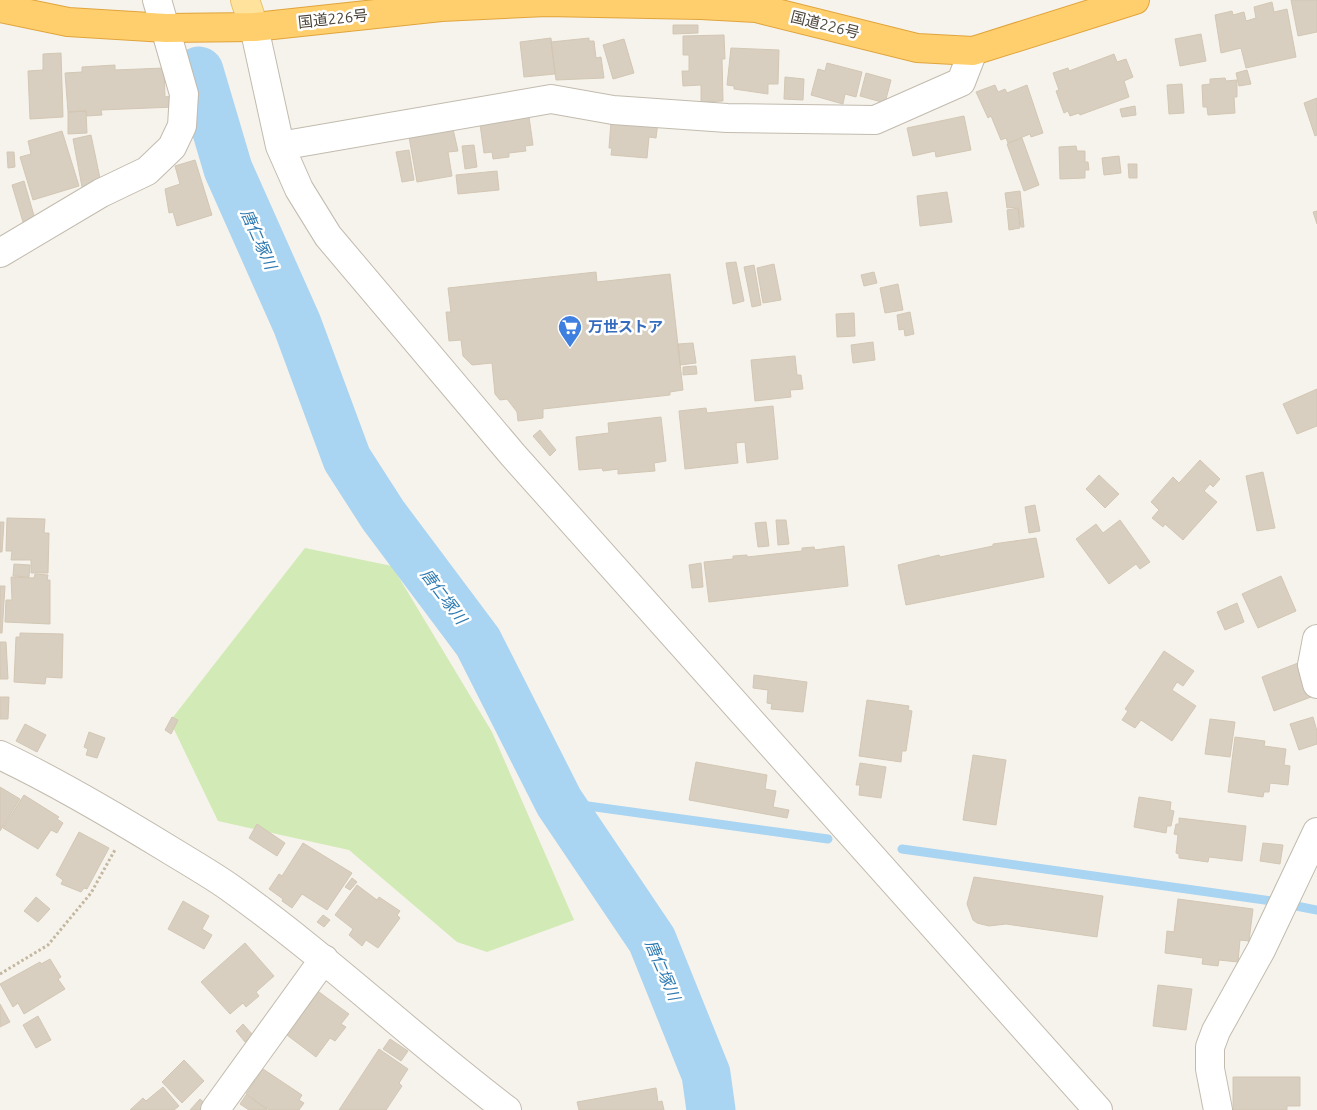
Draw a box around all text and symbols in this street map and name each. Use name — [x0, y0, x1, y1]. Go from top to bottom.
street label: 国道226号 — [297, 6, 369, 31]
street label: 国道226号 — [789, 8, 861, 41]
water label: 唐仁塚川 — [238, 206, 281, 274]
supermarket icon: 万世ストア — [557, 314, 583, 348]
place label: 万世ストア — [588, 318, 663, 335]
water label: 唐仁塚川 — [418, 565, 472, 629]
water label: 唐仁塚川 — [642, 937, 685, 1005]

